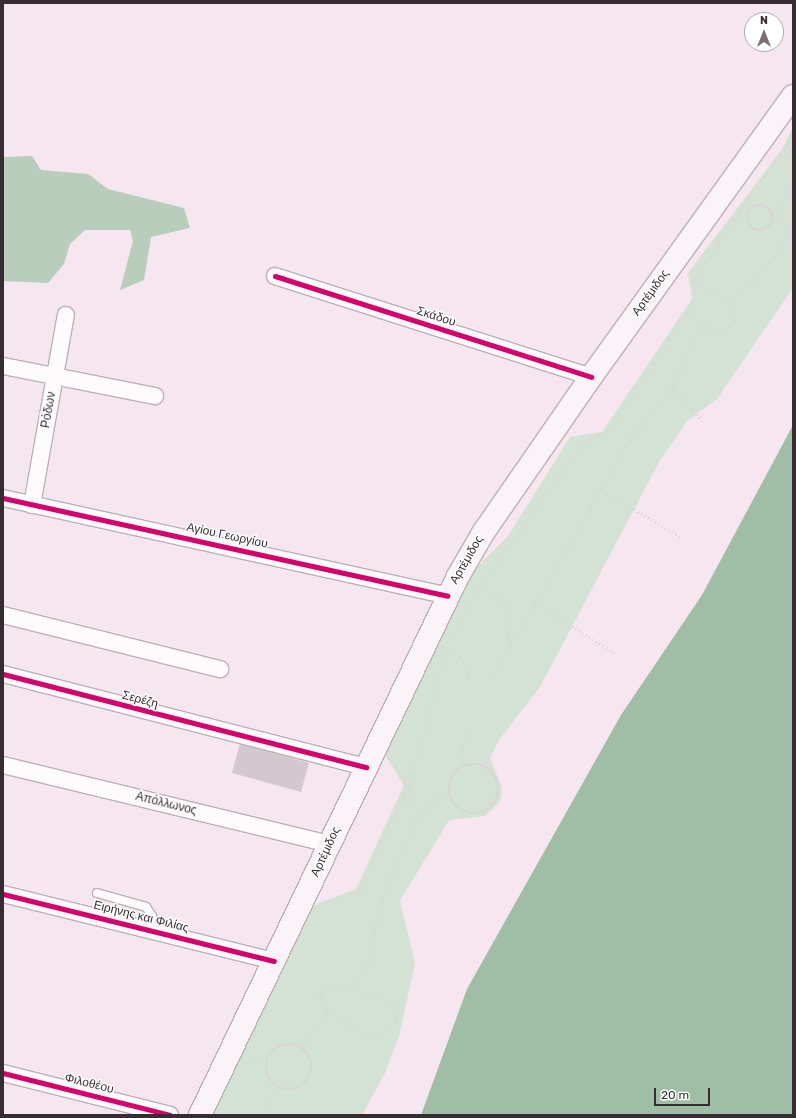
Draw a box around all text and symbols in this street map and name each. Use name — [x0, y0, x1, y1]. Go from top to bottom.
north arrow — [744, 12, 784, 52]
text: N — [760, 14, 768, 27]
street label: Αρτέμιδος — [629, 267, 673, 319]
street label: Σκάδου — [415, 304, 457, 330]
street label: Ρόδων — [39, 391, 59, 429]
street label: Αγίου Γεωργίου — [185, 520, 269, 552]
street label: Αρτέμιδος — [447, 533, 487, 587]
street label: Σερέζη — [120, 688, 160, 712]
street label: Απόλλωνος — [134, 789, 198, 819]
street label: Αρτέμιδος — [308, 825, 344, 879]
street label: Ειρήνης και Φιλίας — [92, 898, 190, 936]
street label: Φιλοθέου — [63, 1071, 115, 1097]
scale bar — [656, 1080, 712, 1106]
text: 20 m — [661, 1088, 689, 1102]

